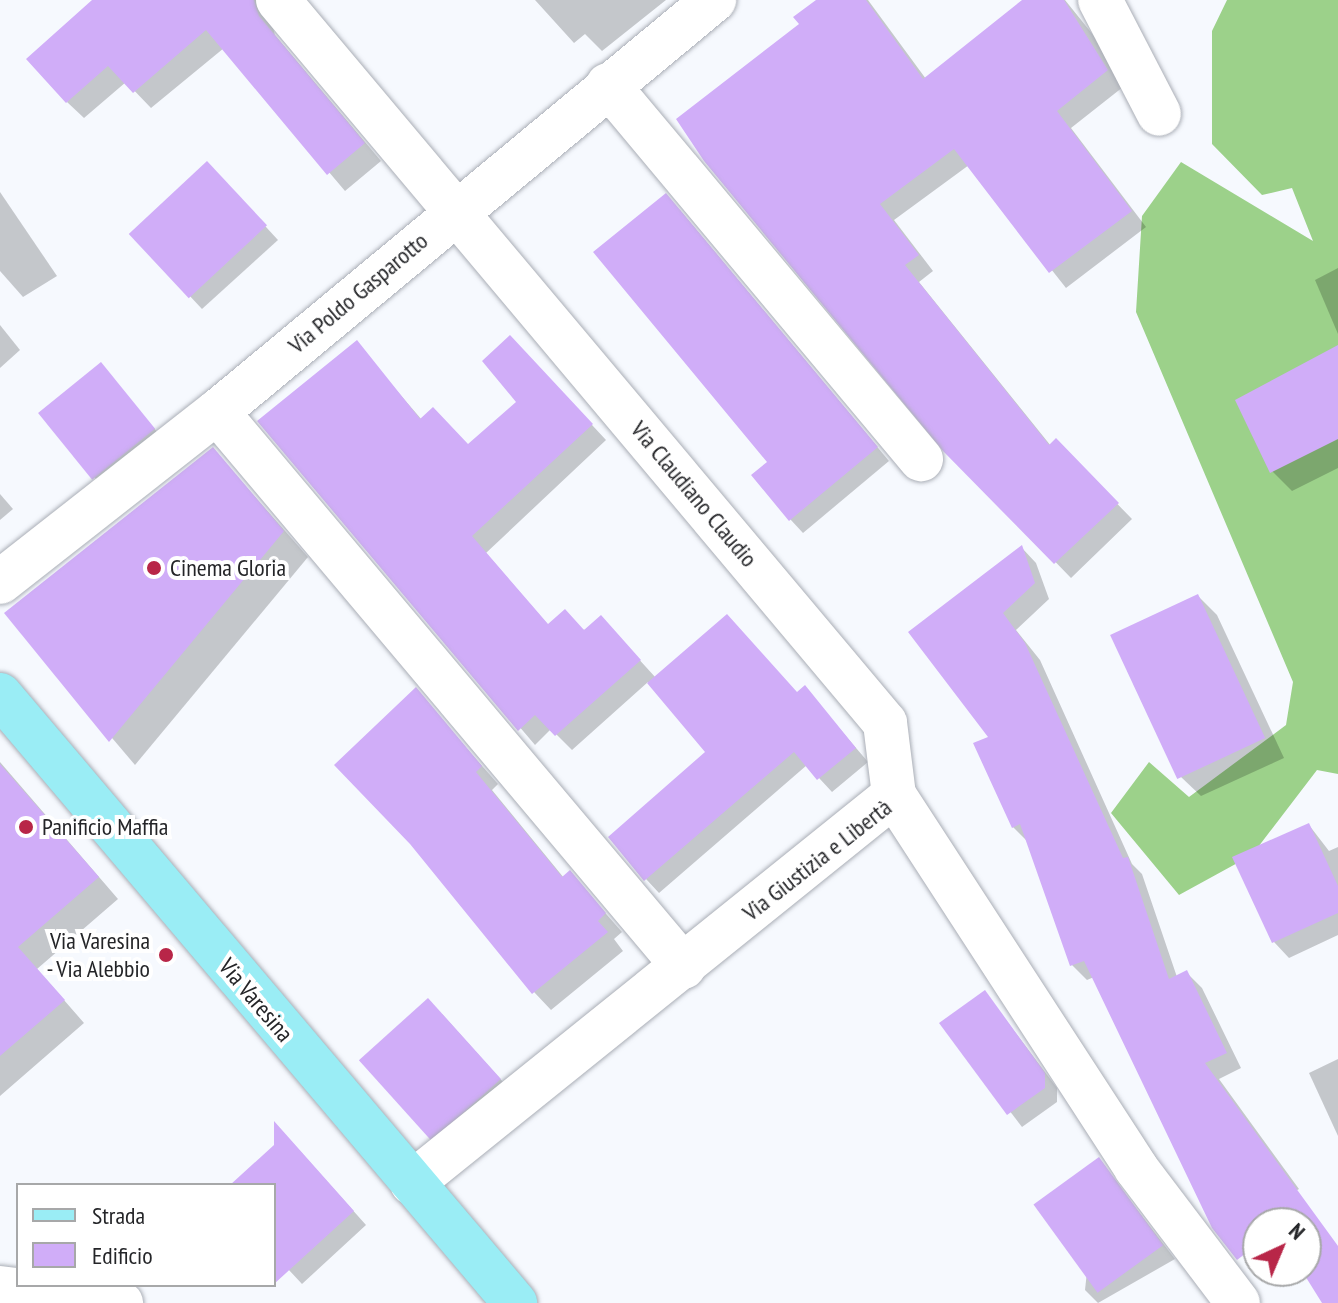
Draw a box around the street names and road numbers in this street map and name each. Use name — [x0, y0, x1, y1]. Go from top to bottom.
street label: Via Poldo Gasparotto — [283, 226, 433, 360]
street label: Via Claudiano Claudio — [625, 415, 763, 573]
street label: Via Giustizia e Libertà — [737, 793, 897, 927]
street label: Via Varesina — [213, 952, 299, 1048]

